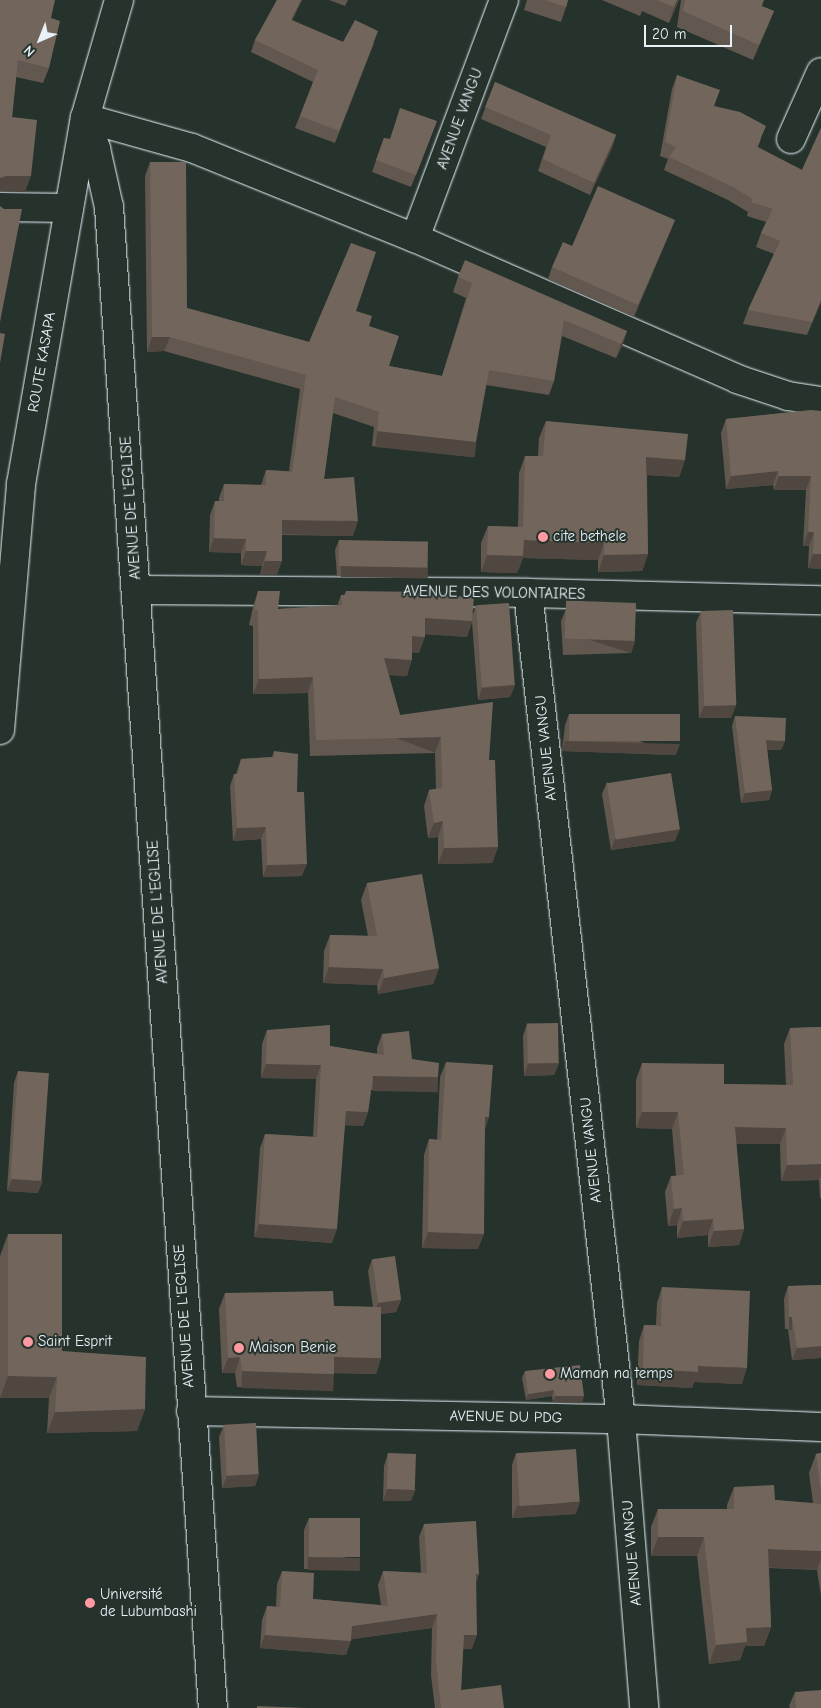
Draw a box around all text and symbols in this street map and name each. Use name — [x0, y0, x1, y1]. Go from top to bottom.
north arrow — [15, 15, 65, 65]
scale bar — [646, 15, 734, 47]
text: 20 m — [652, 25, 686, 43]
text: N — [20, 42, 38, 60]
street label: AVENUE VANGU — [433, 66, 487, 172]
street label: ROUTE KASAPA — [24, 310, 60, 414]
street label: AVENUE DE L'EGLISE — [117, 436, 145, 580]
place label: cite bethele — [553, 528, 626, 546]
marker: cite bethele — [537, 531, 549, 543]
street label: AVENUE DES VOLONTAIRES — [403, 582, 585, 604]
street label: AVENUE VANGU — [531, 694, 561, 802]
street label: AVENUE DE L'EGLISE — [144, 840, 172, 984]
street label: AVENUE VANGU — [576, 1096, 606, 1204]
street label: AVENUE DE L'EGLISE — [170, 1244, 198, 1388]
place label: Saint Esprit — [38, 1333, 112, 1351]
marker: Saint Esprit — [22, 1336, 34, 1348]
place label: Maison Benie — [249, 1339, 336, 1357]
marker: Maison Benie — [233, 1342, 245, 1354]
place label: Maman na temps — [560, 1365, 673, 1383]
marker: Maman na temps — [544, 1368, 556, 1380]
street label: AVENUE DU PDG — [449, 1407, 563, 1427]
street label: AVENUE VANGU — [618, 1499, 646, 1607]
place label: Université de Lubumbashi — [100, 1585, 197, 1620]
marker: Université de Lubumbashi — [84, 1597, 96, 1609]

